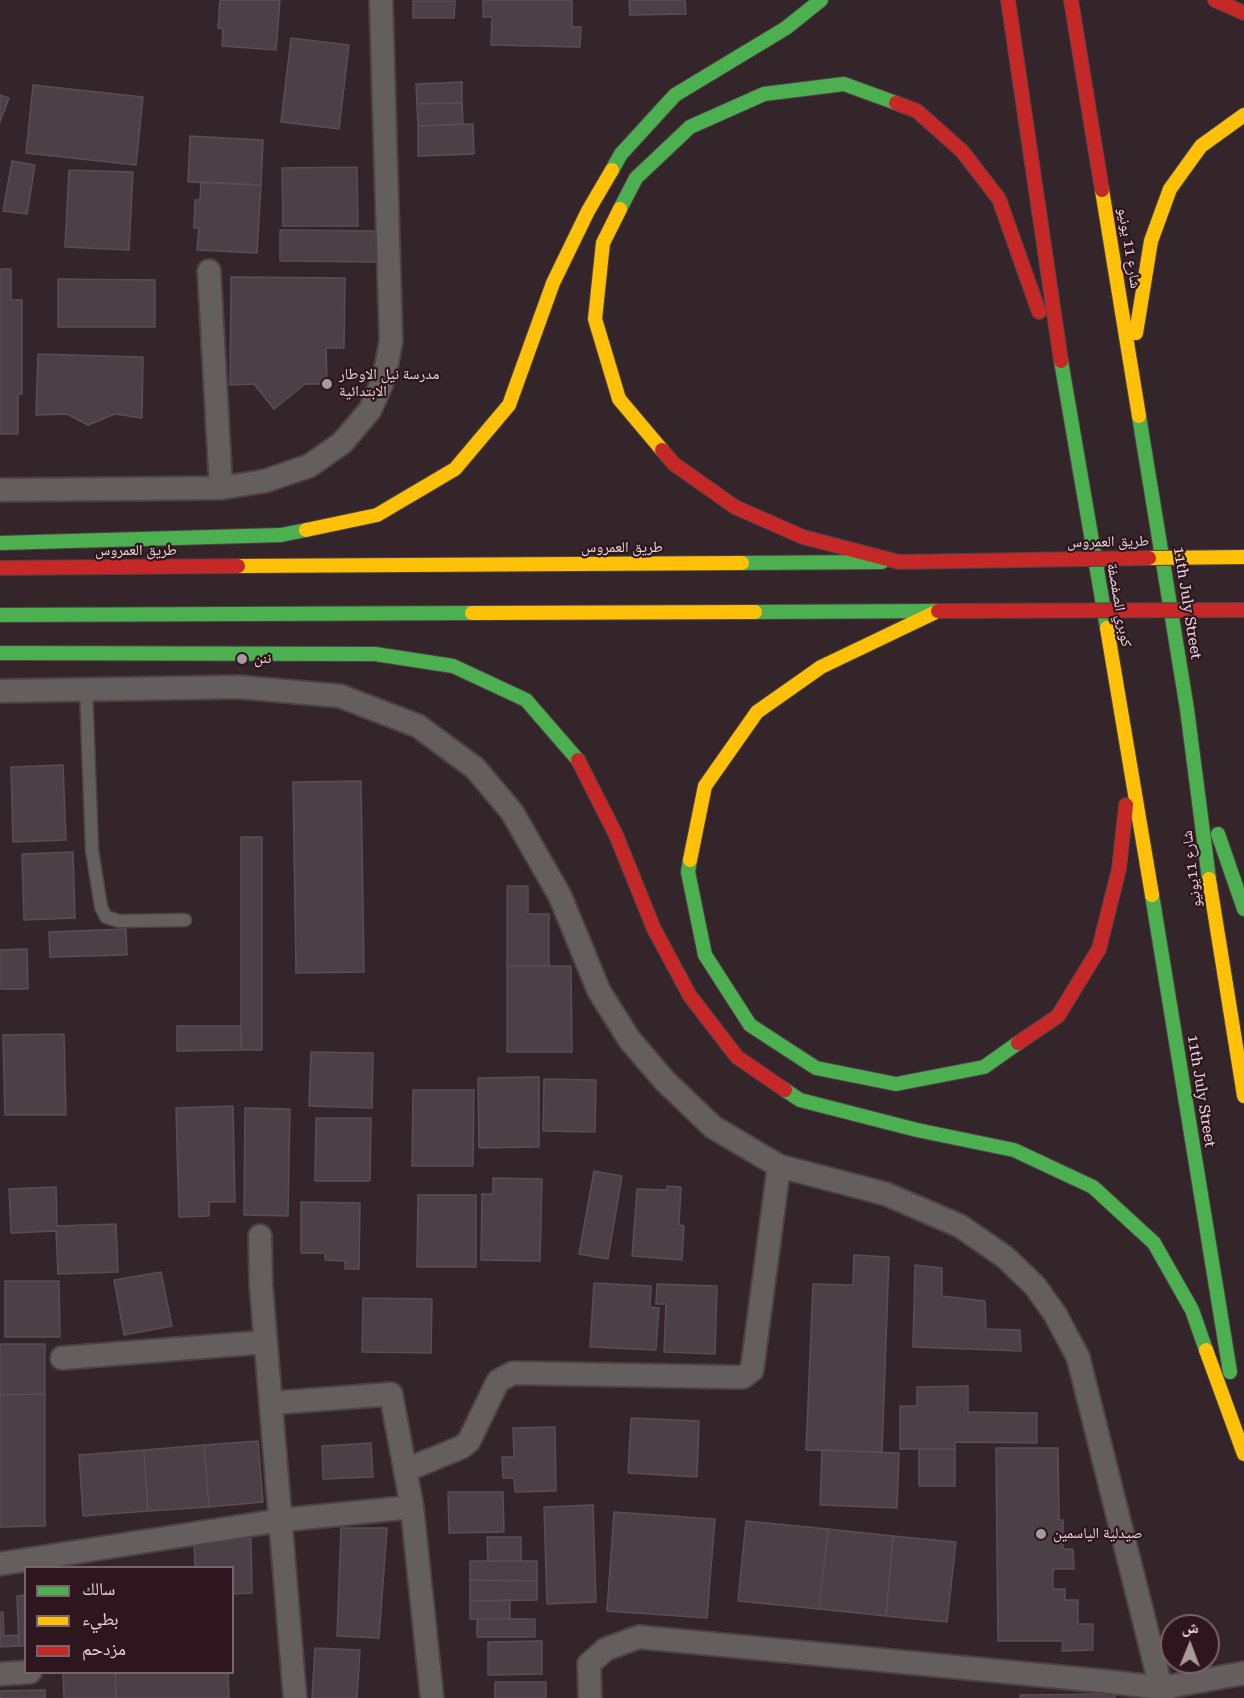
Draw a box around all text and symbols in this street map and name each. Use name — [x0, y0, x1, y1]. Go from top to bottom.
street label: شارع 11 يونيو — [1114, 206, 1144, 290]
place label: مدرسة نيل الاوطار الابتدائية — [339, 366, 439, 401]
marker: مدرسة نيل الاوطار الابتدائية — [320, 377, 334, 391]
street label: طريق العمروس — [1067, 532, 1149, 552]
street label: طريق العمروس — [581, 539, 663, 557]
street label: طريق العمروس — [95, 542, 177, 560]
street label: 11th July Street — [1169, 545, 1205, 661]
street label: كوبري الصفصفة — [1103, 562, 1135, 648]
place label: ننن — [254, 650, 271, 668]
marker: ننن — [235, 652, 249, 666]
street label: شارع 11يونيو — [1178, 829, 1206, 909]
street label: 11th July Street — [1183, 1033, 1219, 1149]
place label: صيدلية الياسمين — [1053, 1525, 1143, 1543]
marker: صيدلية الياسمين — [1034, 1527, 1048, 1541]
legend — [24, 1566, 234, 1674]
text: سالك — [82, 1578, 115, 1599]
text: بطيء — [82, 1608, 119, 1629]
north arrow — [1160, 1614, 1220, 1674]
text: ش — [1182, 1618, 1199, 1637]
text: مزدحم — [82, 1638, 126, 1659]

